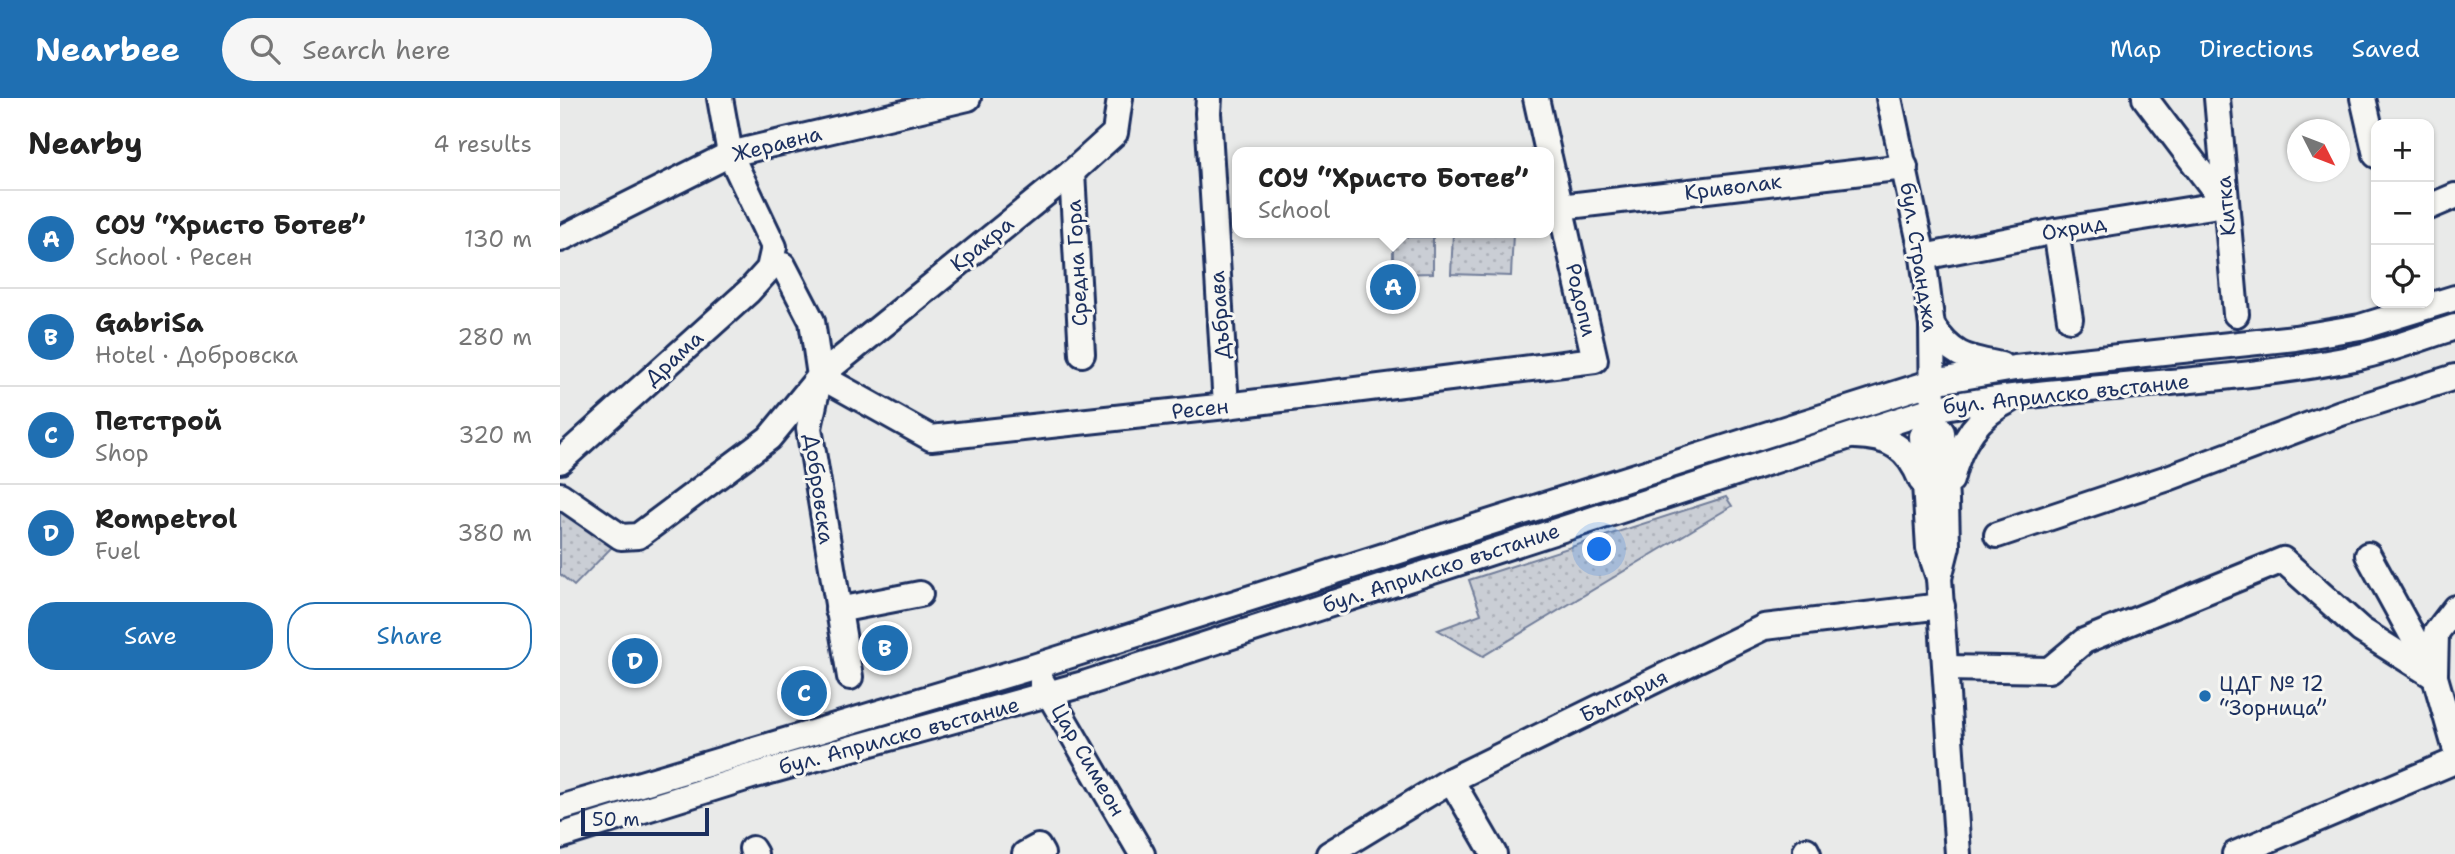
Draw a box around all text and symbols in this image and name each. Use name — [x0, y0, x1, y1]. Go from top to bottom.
search box — [222, 18, 712, 81]
text: Nearbee — [35, 27, 180, 72]
icon: search — [246, 30, 284, 68]
text: Search here — [302, 32, 451, 67]
text: Map — [2110, 33, 2161, 65]
text: Directions — [2199, 33, 2314, 65]
text: Saved — [2352, 33, 2420, 65]
street label: Жеравна — [729, 119, 825, 169]
north arrow — [2287, 119, 2350, 182]
map controls — [2371, 119, 2434, 308]
button: + — [2371, 119, 2434, 182]
text: Nearby — [28, 123, 143, 164]
text: 4 results — [433, 129, 532, 159]
popup — [1232, 147, 1554, 238]
text: СОУ “Христо Ботев” — [1258, 160, 1528, 195]
street label: Криволак — [1683, 167, 1783, 207]
street label: Китка — [2209, 175, 2243, 237]
street label: бул. Странджа — [1893, 180, 1945, 334]
button: − — [2371, 182, 2434, 245]
text: School — [1258, 195, 1330, 225]
street label: Средна Гора — [1060, 199, 1094, 327]
text: СОУ “Христо Ботев” — [95, 207, 365, 242]
street label: Охрид — [2039, 209, 2109, 247]
street label: Кракра — [945, 210, 1019, 278]
text: A — [42, 224, 60, 254]
text: 130 m — [464, 224, 532, 254]
text: School · Ресен — [95, 242, 252, 272]
button: locate — [2371, 245, 2434, 308]
pin: A — [1370, 261, 1416, 313]
street label: Родопи — [1559, 261, 1603, 340]
street label: Дъбрава — [1203, 270, 1237, 360]
text: GabriSa — [95, 305, 204, 340]
text: B — [44, 322, 58, 352]
text: 280 m — [457, 322, 532, 352]
street label: Драма — [639, 324, 709, 392]
text: Hotel · Добровска — [95, 340, 298, 370]
street label: бул. Априлско въстание — [1941, 367, 2191, 421]
street label: Ресен — [1170, 392, 1230, 426]
text: Петстрой — [95, 403, 222, 438]
text: C — [44, 420, 58, 450]
text: 320 m — [458, 420, 532, 450]
street label: Добровска — [797, 432, 841, 546]
text: Shop — [95, 438, 149, 468]
text: Rompetrol — [95, 501, 237, 536]
street label: бул. Априлско въстание — [1319, 516, 1563, 620]
text: D — [43, 518, 59, 548]
text: 380 m — [457, 518, 532, 548]
your location — [1582, 532, 1616, 566]
text: Fuel — [95, 536, 140, 566]
button: Save — [28, 602, 273, 670]
button: Share — [287, 602, 532, 670]
pin: B — [862, 622, 908, 674]
pin: D — [612, 635, 658, 687]
street label: България — [1575, 663, 1673, 729]
pin: C — [781, 667, 827, 719]
place label: ЦДГ № 12 “Зорница” — [2219, 670, 2327, 722]
marker: ЦДГ № 12 “Зорница” — [2197, 688, 2213, 704]
street label: бул. Априлско въстание — [776, 690, 1022, 782]
street label: Цар Симеон — [1044, 698, 1132, 822]
scale bar — [581, 805, 709, 837]
text: 50 m — [592, 807, 640, 832]

